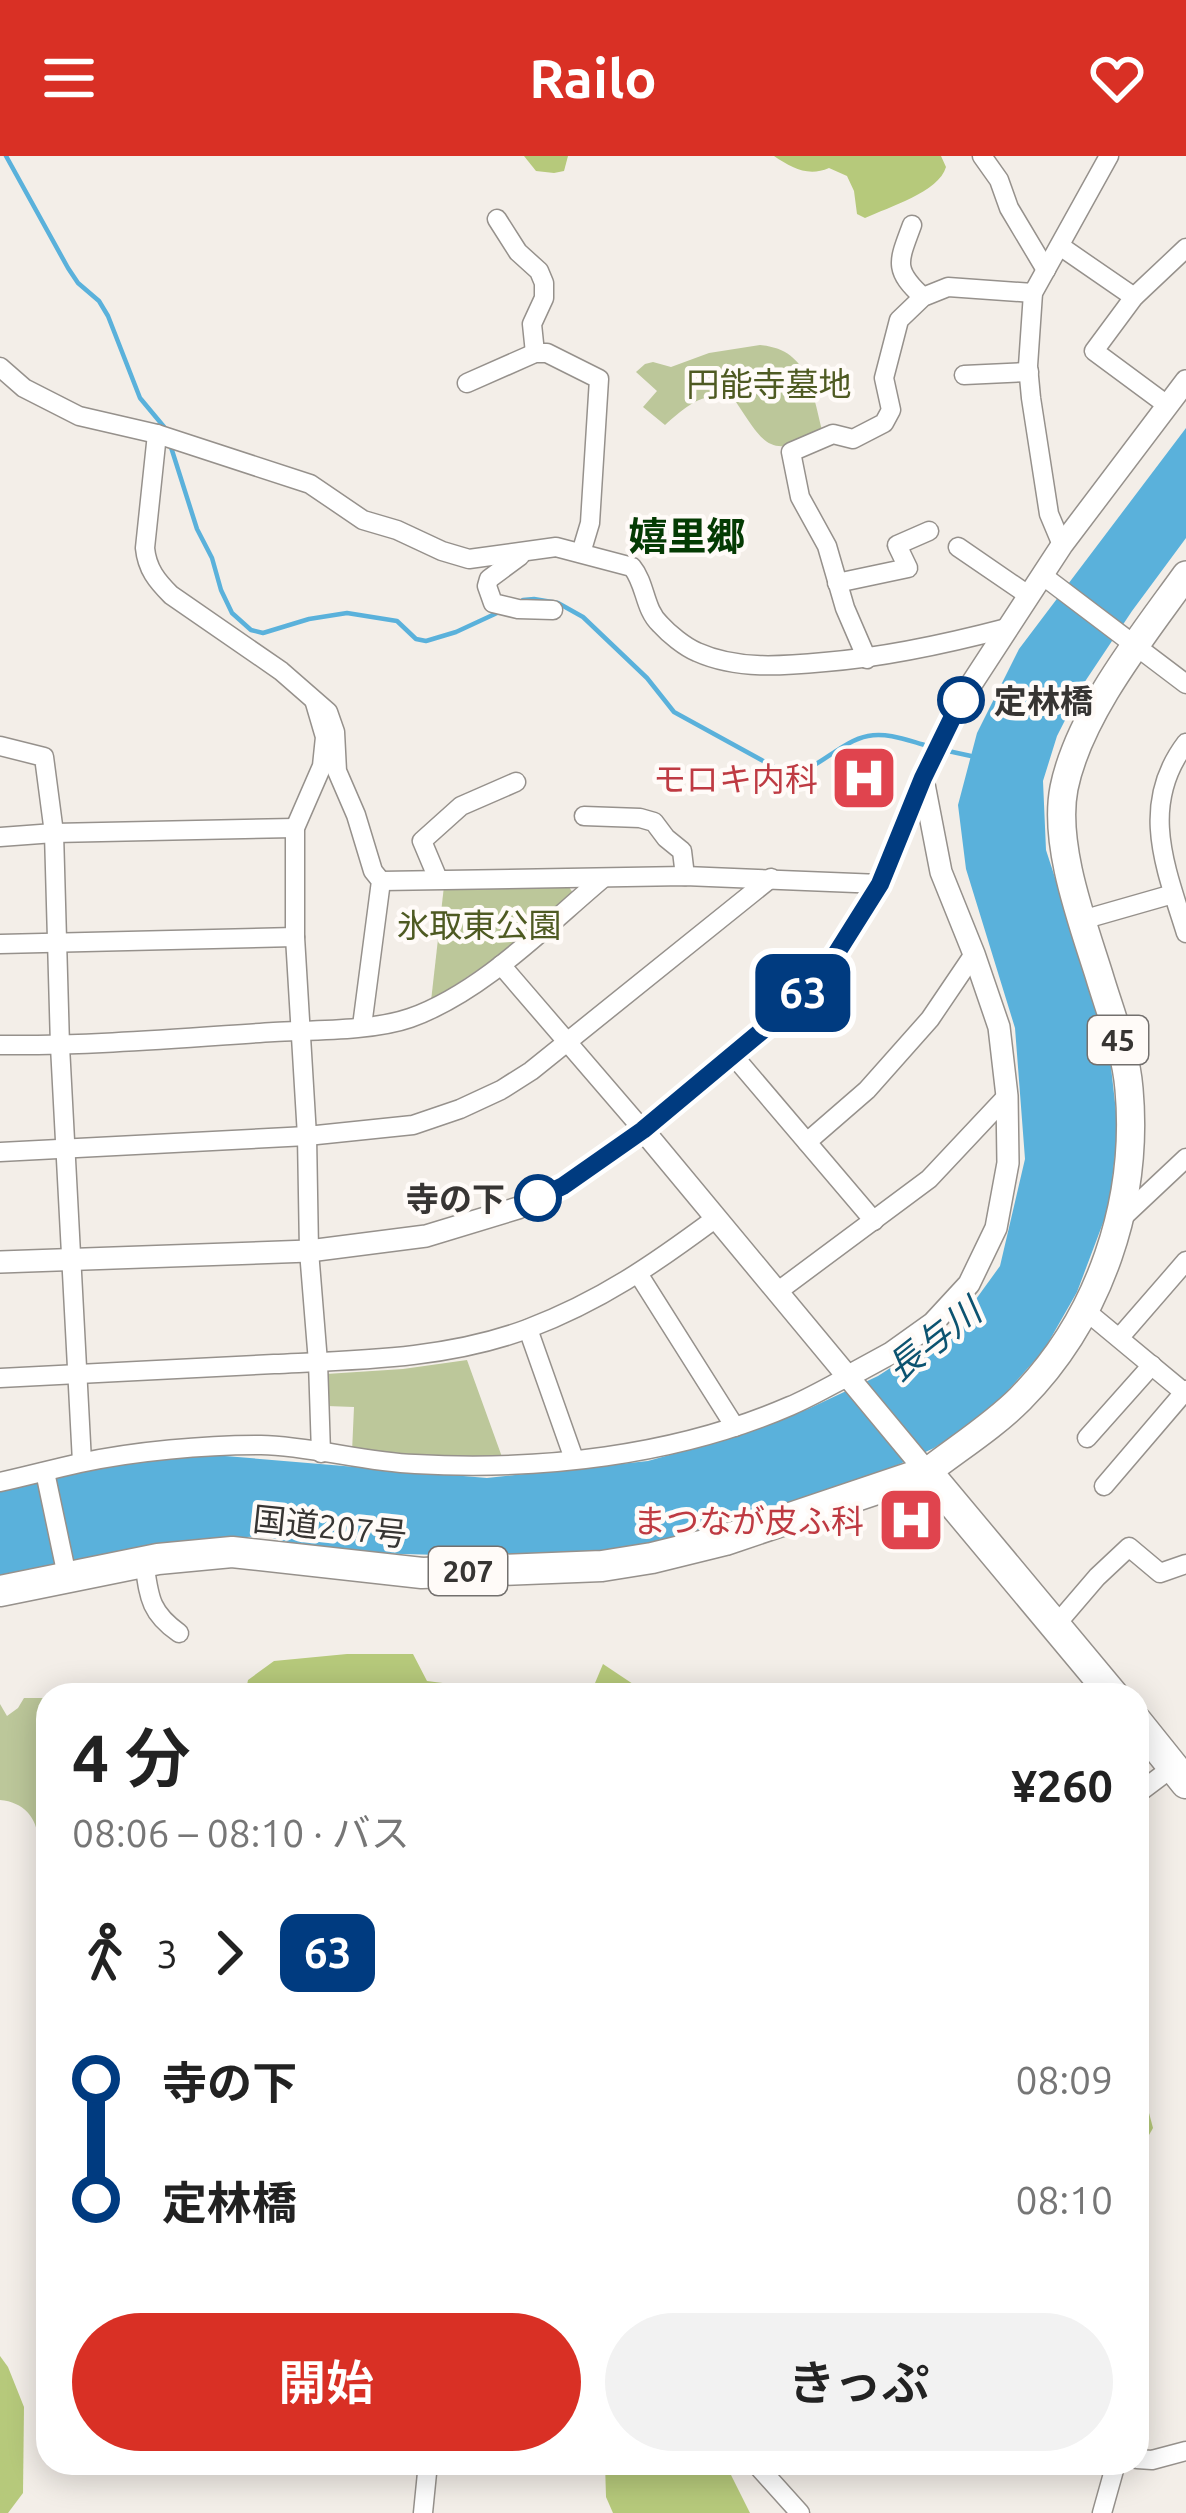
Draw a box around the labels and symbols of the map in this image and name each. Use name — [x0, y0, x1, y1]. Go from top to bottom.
park label: 円能寺墓地 — [687, 365, 852, 402]
district label: 嬉里郷 — [628, 514, 746, 557]
marker: 定林橋 — [939, 678, 983, 722]
place label: 定林橋 — [994, 682, 1093, 719]
hospital icon: モロキ内科 — [829, 743, 899, 813]
place label: モロキ内科 — [653, 760, 818, 797]
park label: 氷取東公園 — [397, 906, 562, 943]
line badge: 63 — [749, 954, 857, 1032]
road number: 45 — [1088, 1016, 1148, 1064]
marker: 寺の下 — [516, 1176, 560, 1220]
place label: 寺の下 — [406, 1180, 505, 1217]
water label: 長与川 — [878, 1287, 991, 1388]
hospital icon: まつなが皮ふ科 — [876, 1485, 946, 1555]
street label: 国道207号 — [251, 1500, 409, 1552]
place label: まつなが皮ふ科 — [633, 1502, 864, 1539]
road number: 207 — [429, 1547, 507, 1595]

